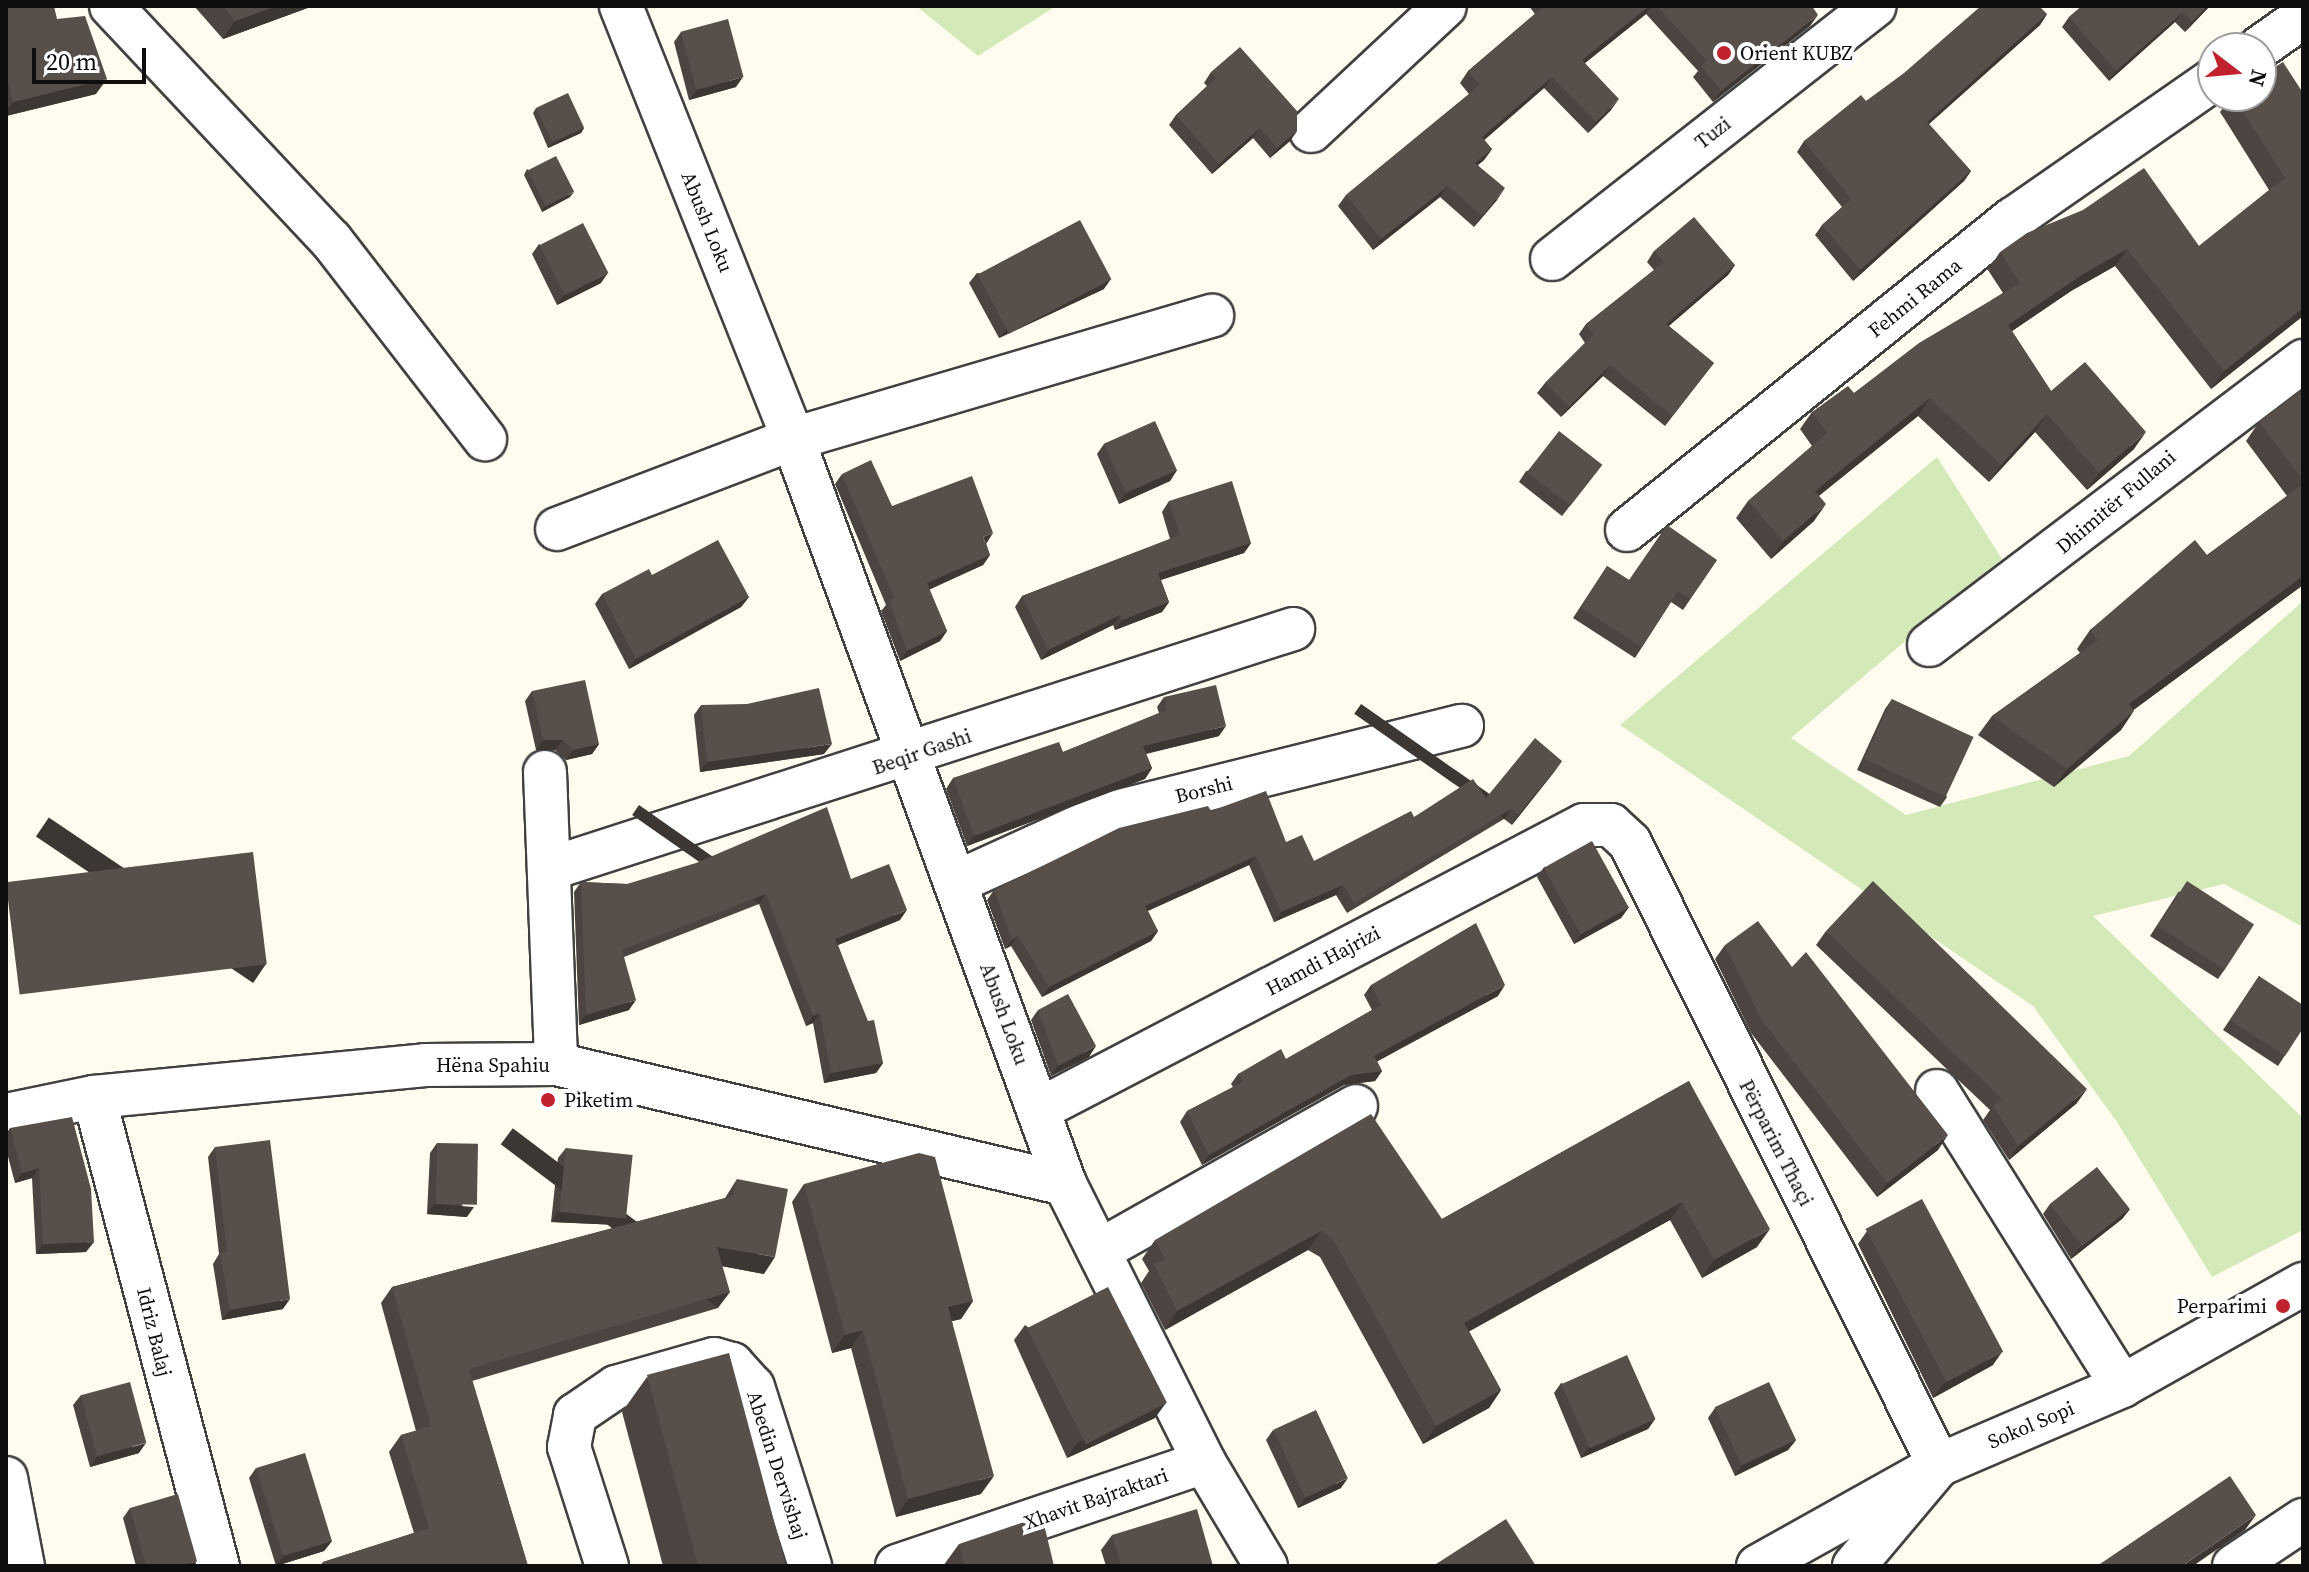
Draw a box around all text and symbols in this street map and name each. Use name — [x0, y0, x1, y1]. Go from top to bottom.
scale bar — [36, 32, 150, 82]
north arrow — [2197, 32, 2277, 112]
place label: Orient KUBZ — [1740, 41, 1853, 65]
marker: Orient KUBZ — [1715, 44, 1733, 62]
text: 20 m — [46, 45, 97, 78]
text: N — [2242, 66, 2275, 90]
street label: Tuzi — [1690, 112, 1736, 154]
street label: Abush Loku — [676, 168, 738, 276]
street label: Fehmi Rama — [1864, 253, 1966, 343]
street label: Dhimitër Fullani — [2051, 445, 2181, 559]
street label: Beqir Gashi — [869, 724, 975, 780]
street label: Borshi — [1173, 771, 1235, 809]
street label: Hamdi Hajrizi — [1262, 921, 1384, 1001]
street label: Abush Loku — [974, 960, 1034, 1068]
street label: Hëna Spahiu — [436, 1053, 550, 1077]
street label: Përparim Thaçi — [1734, 1076, 1818, 1210]
place label: Piketim — [564, 1088, 633, 1112]
marker: Piketim — [539, 1091, 557, 1109]
street label: Idriz Balaj — [131, 1285, 177, 1379]
place label: Perparimi — [2177, 1294, 2267, 1318]
marker: Perparimi — [2274, 1297, 2292, 1315]
street label: Abedin Dervishaj — [742, 1388, 812, 1542]
street label: Sokol Sopi — [1984, 1396, 2078, 1454]
street label: Xhavit Bajraktari — [1021, 1463, 1171, 1535]

